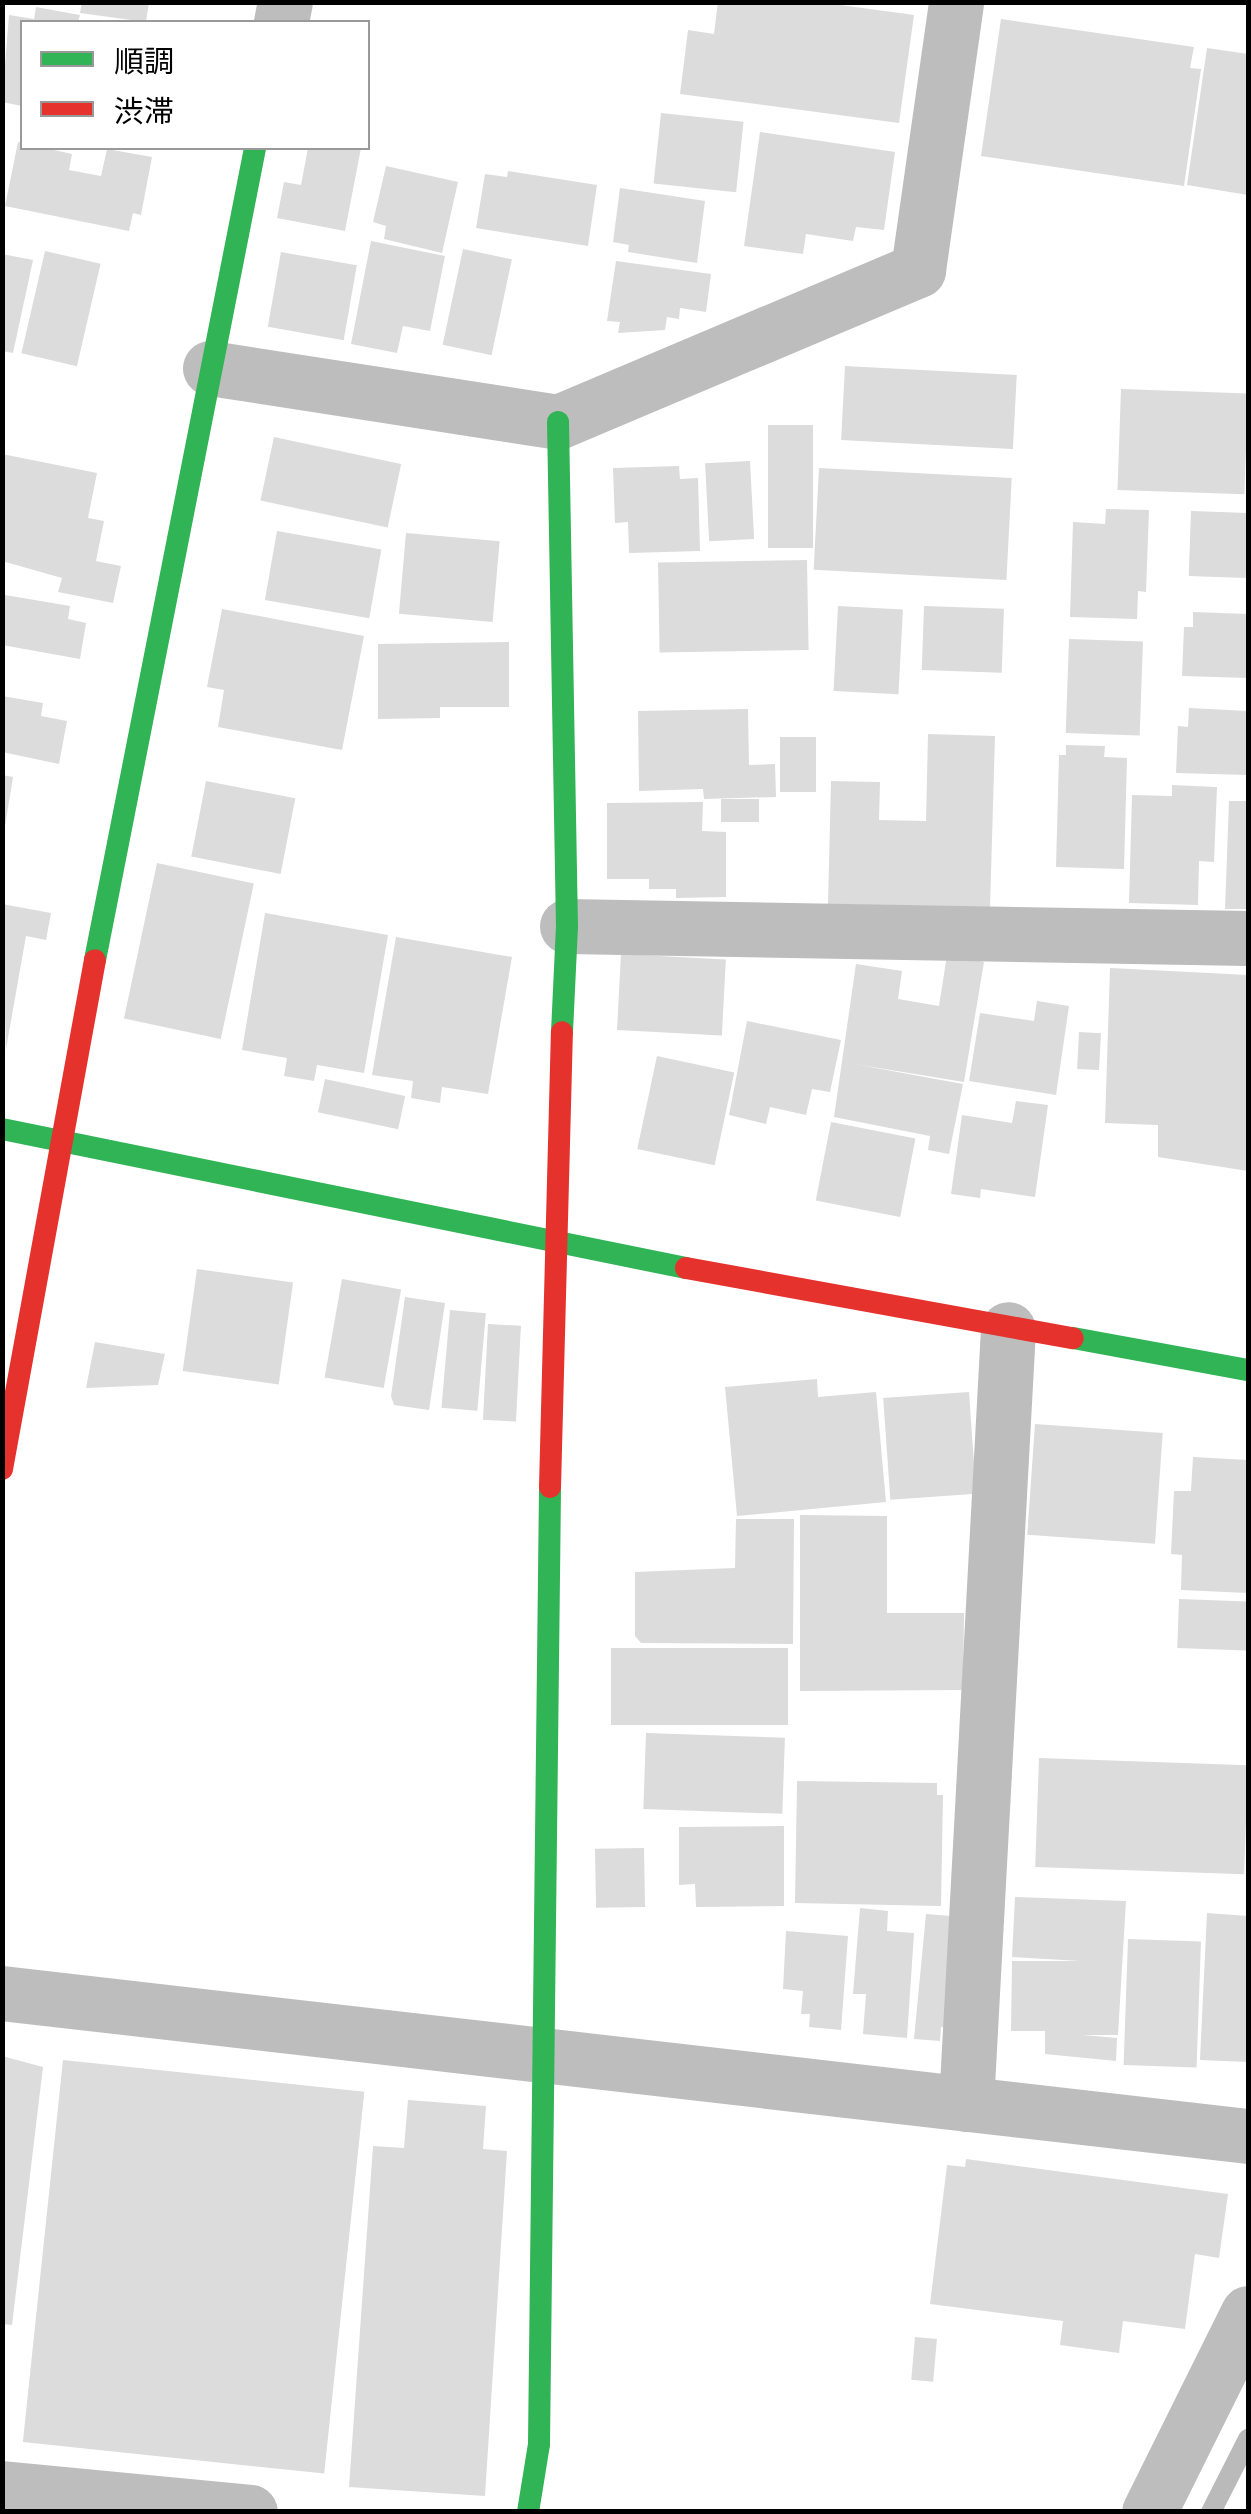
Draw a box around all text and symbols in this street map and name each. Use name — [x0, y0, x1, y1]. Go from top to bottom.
legend — [20, 20, 370, 150]
text: 順調 — [114, 44, 174, 80]
text: 渋滞 — [114, 94, 174, 130]

